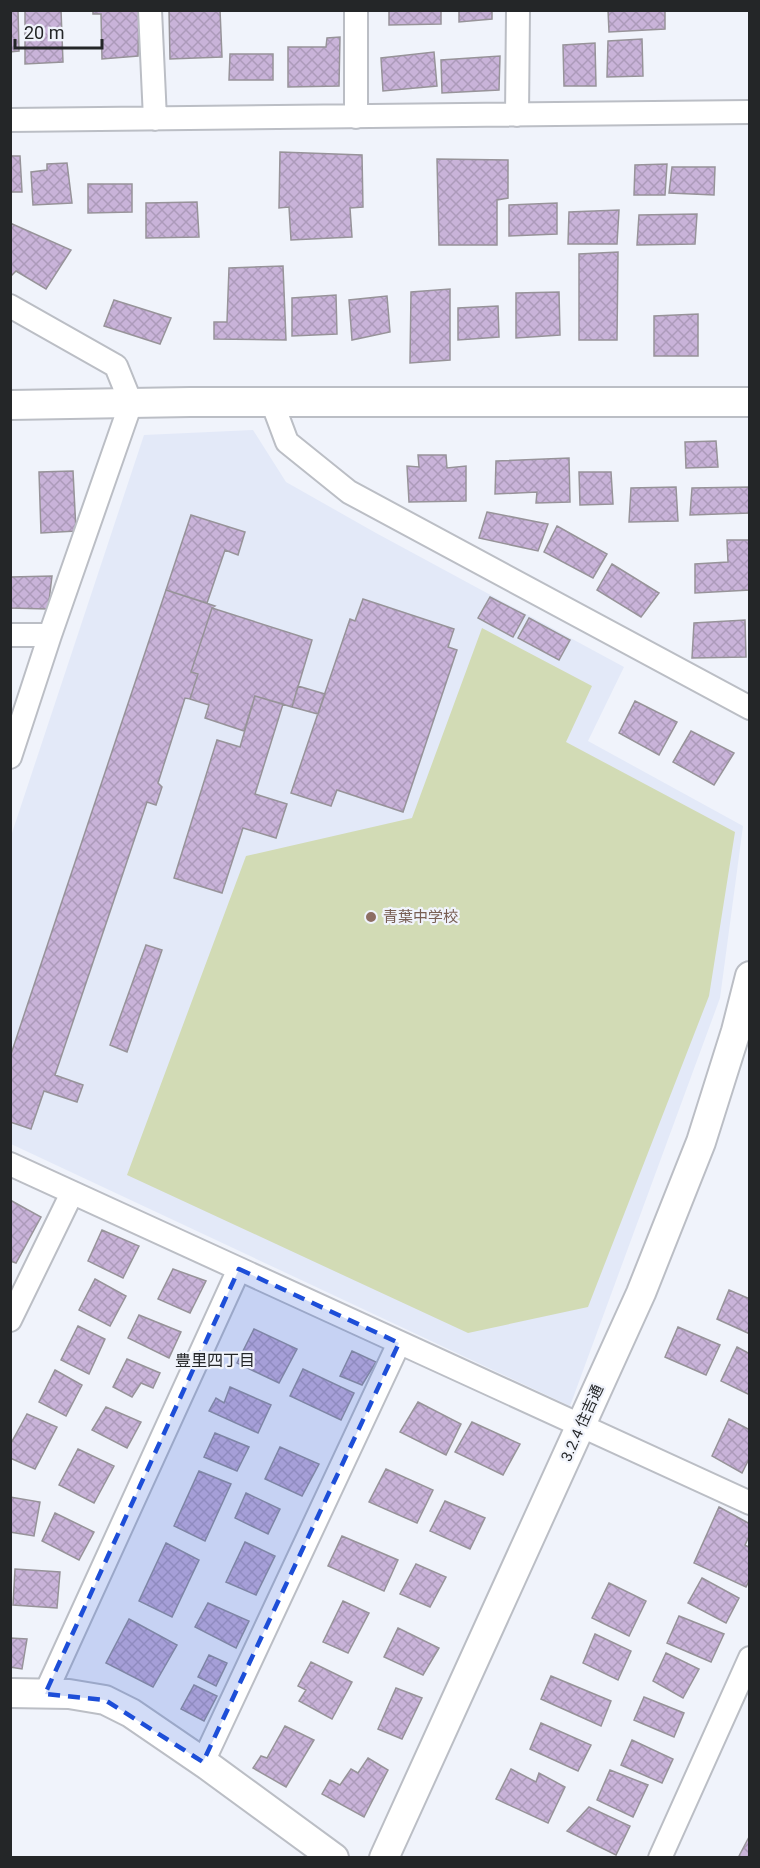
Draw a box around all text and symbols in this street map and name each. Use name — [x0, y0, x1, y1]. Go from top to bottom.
scale bar — [15, 12, 102, 50]
text: 20 m — [24, 22, 64, 43]
place label: 青葉中学校 — [383, 908, 458, 926]
marker: 青葉中学校 — [364, 910, 378, 924]
district label: 豊里四丁目 — [175, 1351, 255, 1370]
street label: 3.2.4 住吉通 — [557, 1382, 607, 1464]

